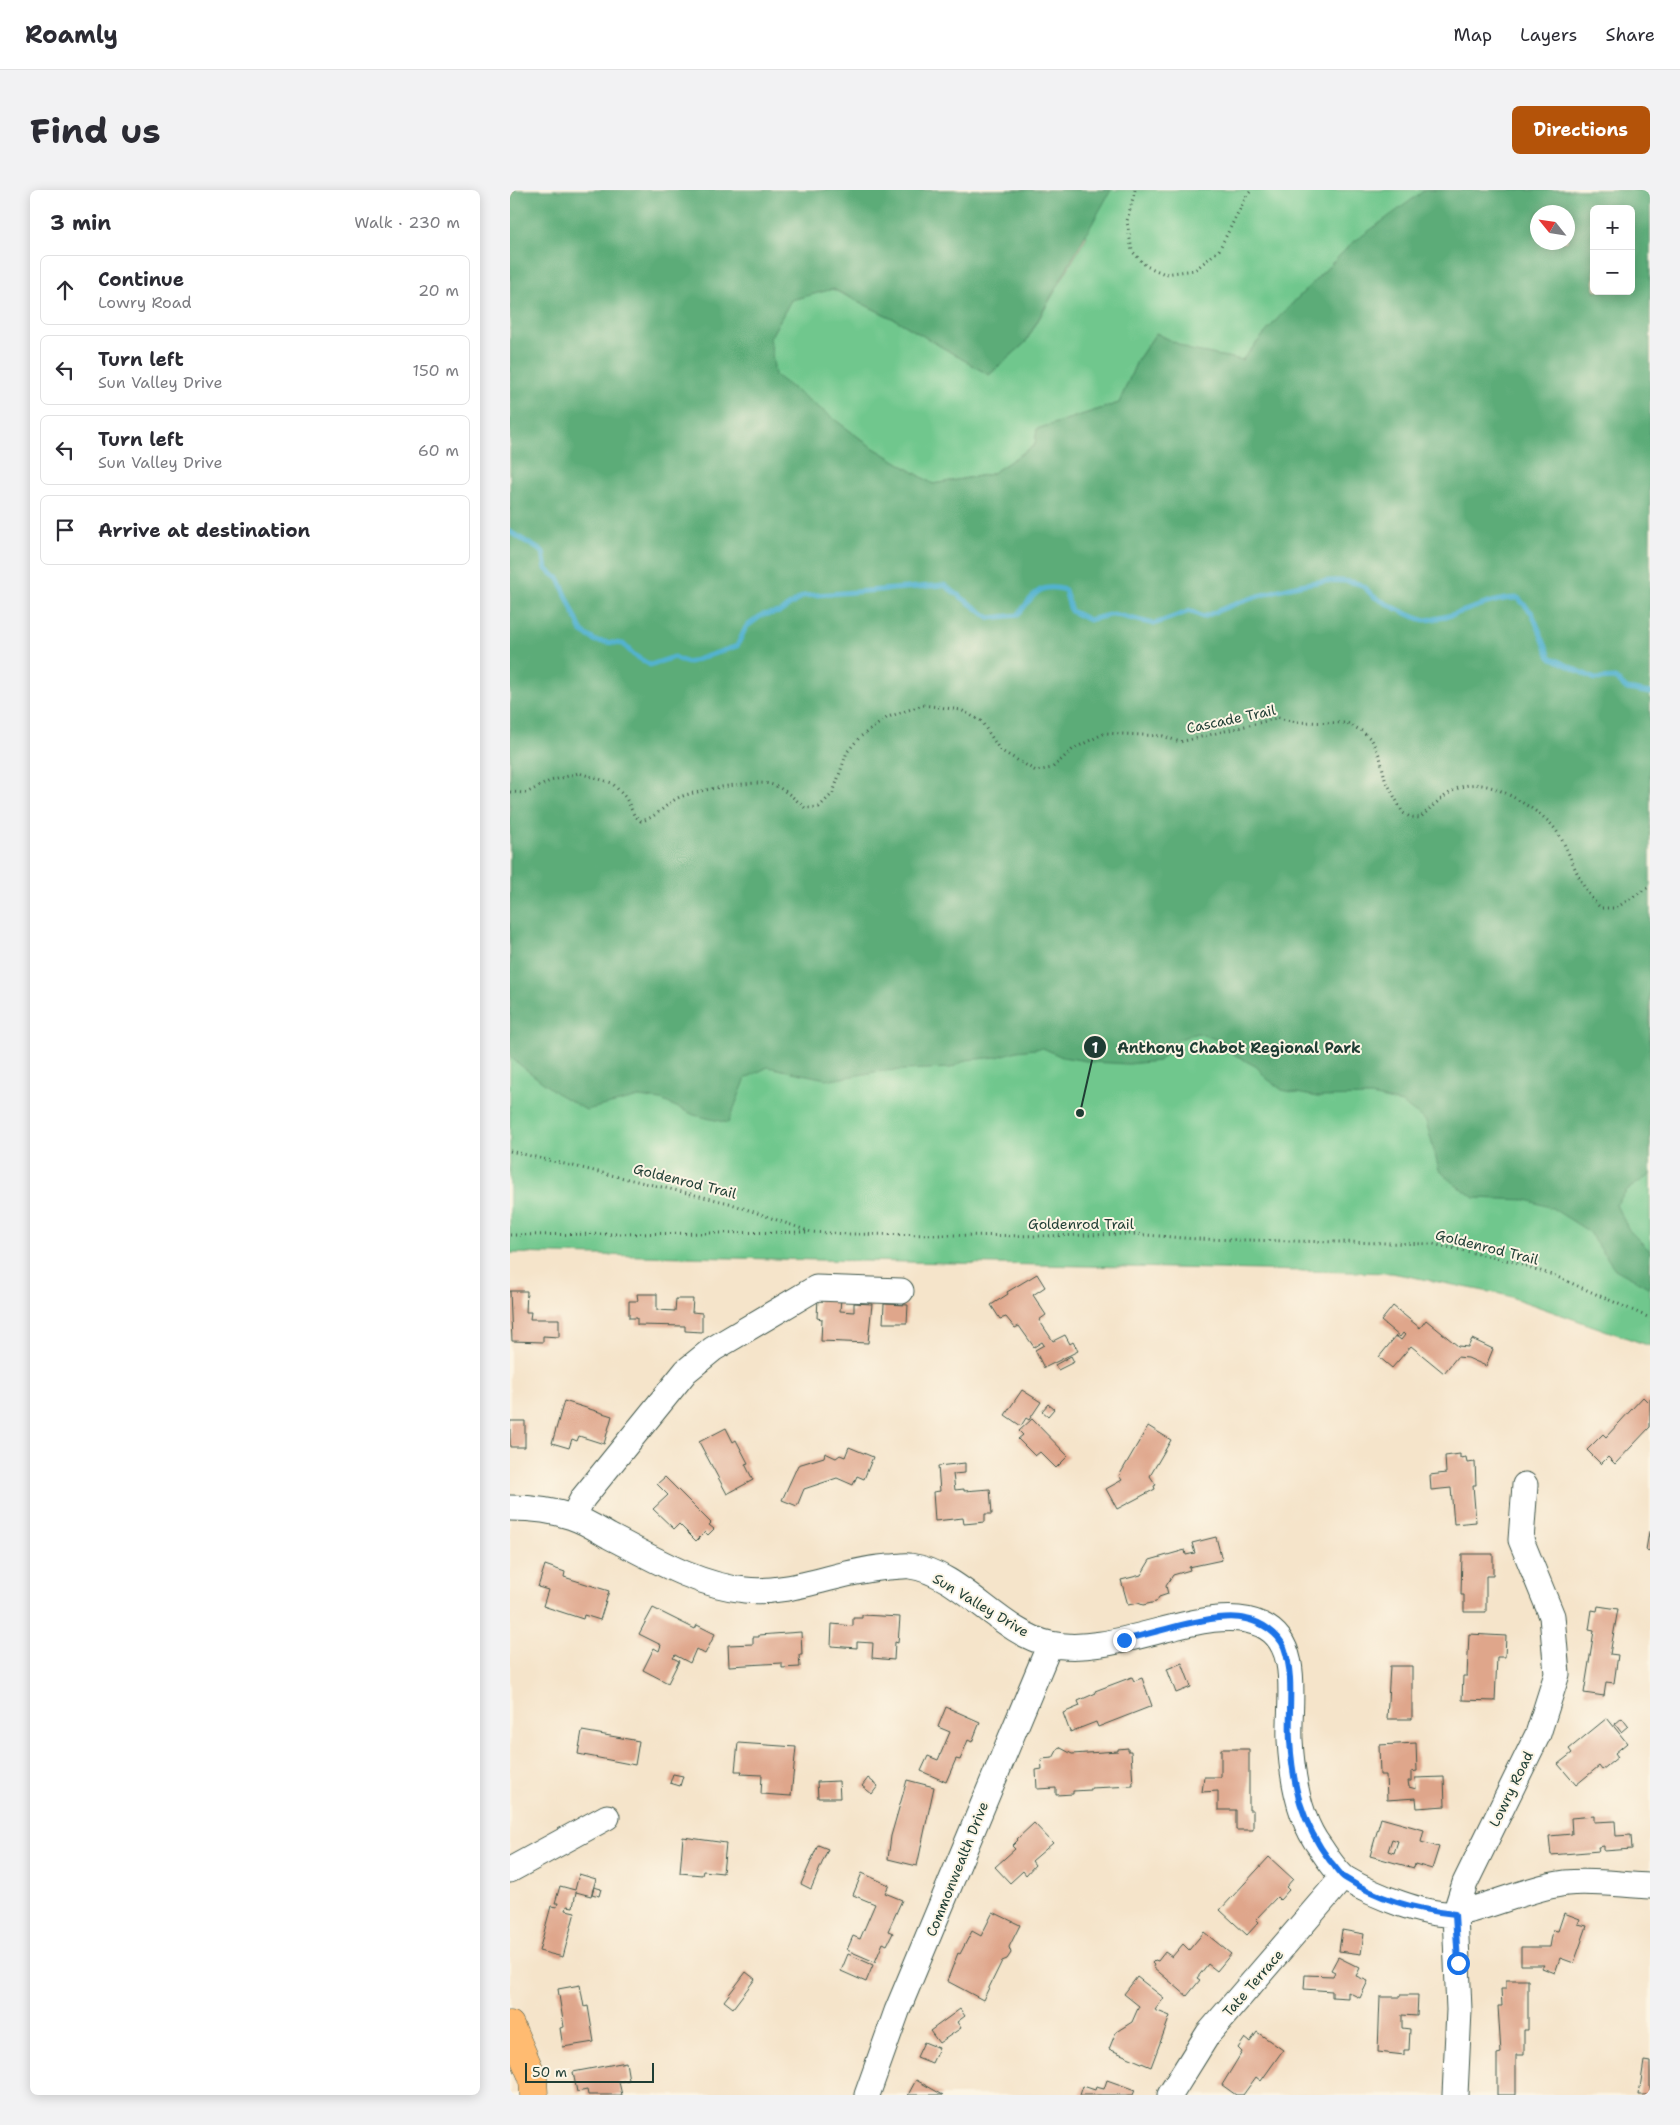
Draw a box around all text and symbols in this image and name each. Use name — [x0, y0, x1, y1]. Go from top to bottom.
text: Roamly — [25, 19, 118, 51]
text: Map — [1454, 23, 1492, 47]
text: Layers — [1520, 23, 1577, 47]
text: Share — [1605, 23, 1655, 47]
button: Directions — [1512, 106, 1650, 154]
text: Find us — [30, 107, 161, 154]
north arrow — [1530, 205, 1575, 250]
map controls — [1590, 205, 1635, 295]
button: + — [1590, 205, 1635, 250]
text: 3 min — [50, 209, 111, 237]
text: Walk · 230 m — [354, 212, 460, 233]
button: − — [1590, 250, 1635, 295]
text: Continue — [98, 267, 184, 292]
icon: ahead — [51, 276, 79, 304]
text: 20 m — [418, 280, 459, 301]
text: Lowry Road — [98, 292, 192, 313]
text: Turn left — [98, 347, 184, 372]
icon: left — [51, 356, 79, 384]
text: 150 m — [412, 360, 459, 381]
text: Sun Valley Drive — [98, 372, 223, 393]
text: Turn left — [98, 427, 184, 452]
icon: left — [51, 436, 79, 464]
text: 60 m — [418, 440, 459, 461]
text: Sun Valley Drive — [98, 452, 223, 473]
icon: arrive — [51, 516, 79, 544]
text: Arrive at destination — [98, 518, 310, 543]
street label: Cascade Trail — [1185, 701, 1278, 737]
callout: Anthony Chabot Regional Park — [1082, 1032, 1371, 1062]
text: 1 — [1092, 1038, 1099, 1058]
text: Anthony Chabot Regional Park — [1117, 1038, 1361, 1058]
street label: Goldenrod Trail — [631, 1159, 739, 1203]
street label: Goldenrod Trail — [1028, 1215, 1135, 1233]
street label: Goldenrod Trail — [1433, 1225, 1541, 1269]
street label: Sun Valley Drive — [930, 1569, 1032, 1641]
route end — [1113, 1629, 1136, 1652]
street label: Lowry Road — [1485, 1748, 1537, 1830]
street label: Commonwealth Drive — [922, 1799, 992, 1939]
street label: Tate Terrace — [1219, 1945, 1287, 2021]
route start — [1447, 1952, 1470, 1975]
scale bar — [525, 2060, 654, 2083]
text: 50 m — [532, 2063, 567, 2081]

